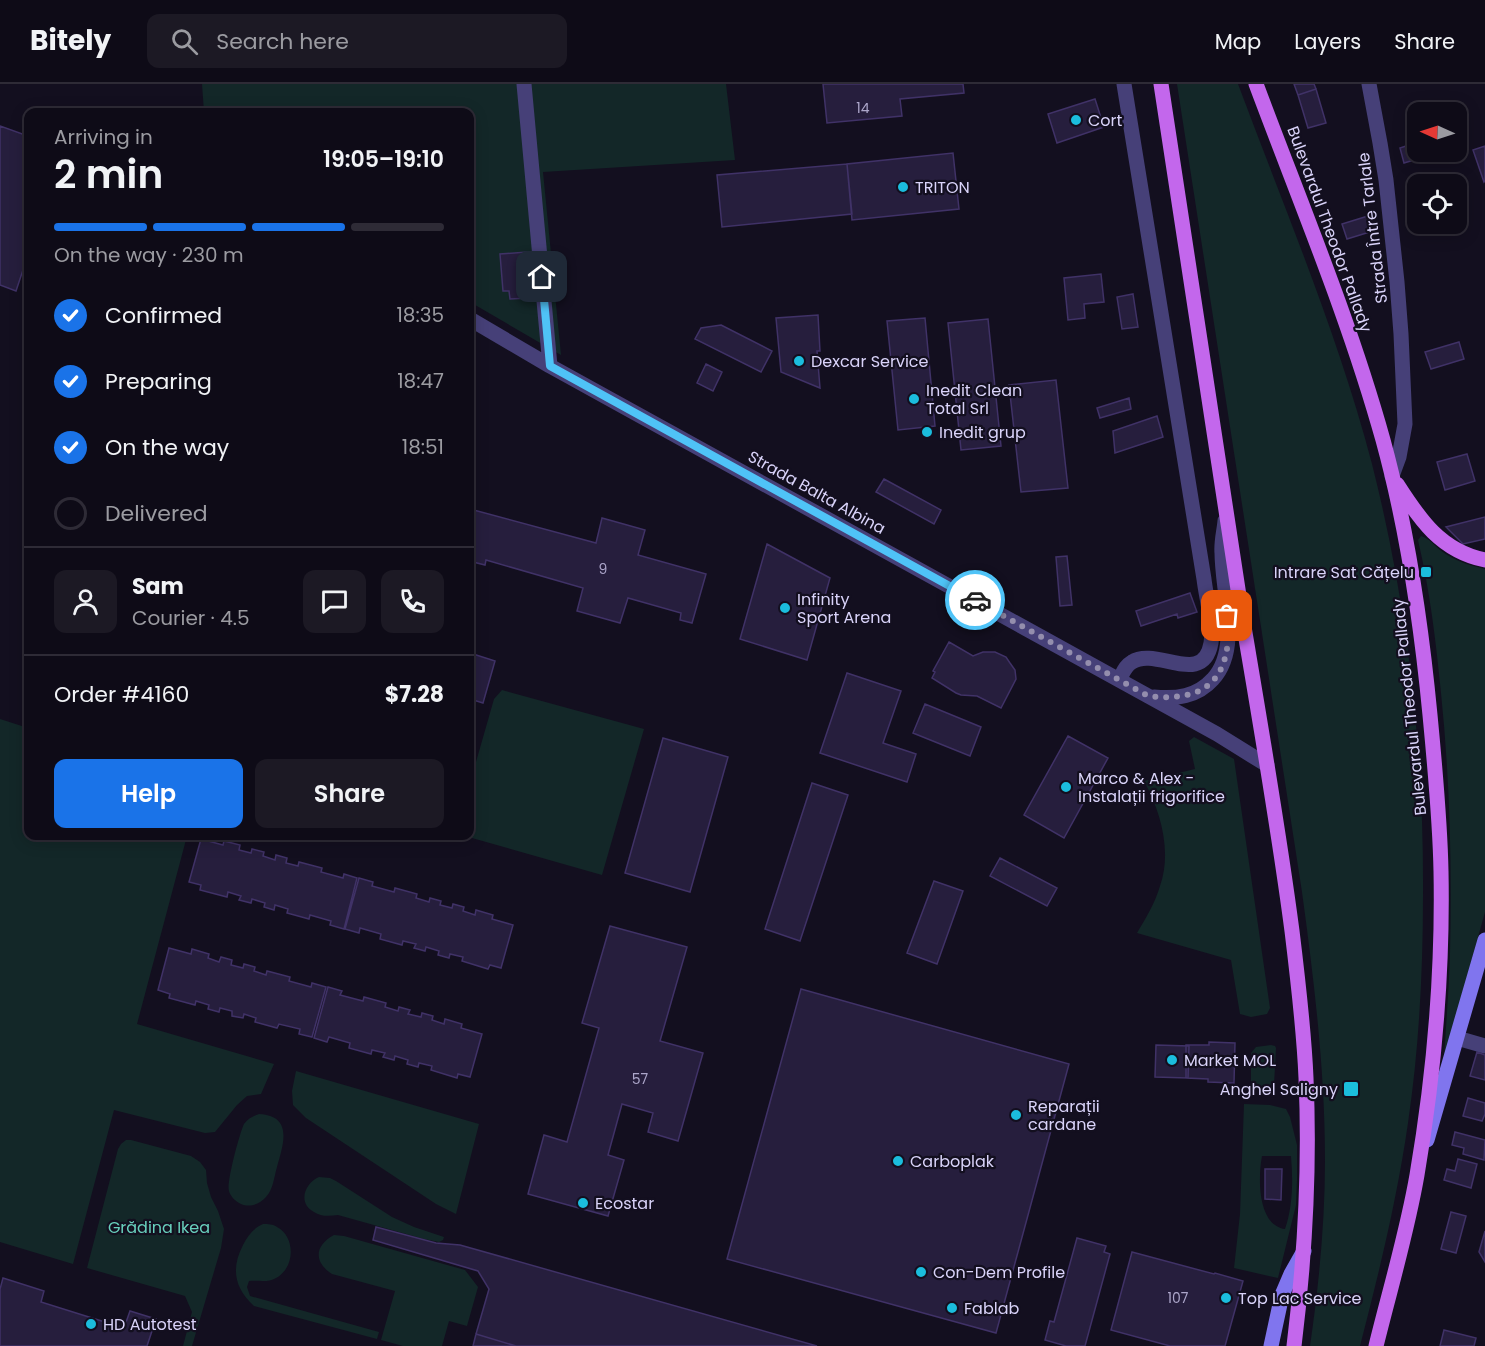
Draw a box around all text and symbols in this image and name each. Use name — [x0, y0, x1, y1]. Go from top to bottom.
search box — [147, 14, 567, 68]
text: Bitely — [30, 21, 111, 60]
icon: search — [168, 25, 201, 58]
text: Search here — [216, 26, 349, 57]
text: Map — [1215, 27, 1261, 56]
text: Layers — [1294, 27, 1361, 56]
text: Share — [1394, 27, 1455, 56]
house number: 14 — [856, 98, 870, 118]
north arrow — [1407, 102, 1467, 162]
map controls — [1407, 102, 1467, 234]
place label: Cort — [1088, 109, 1123, 132]
marker: Cort — [1069, 113, 1083, 127]
text: Arriving in — [54, 123, 153, 151]
street label: Bulevardul Theodor Pallady — [1281, 123, 1378, 335]
text: 19:05–19:10 — [323, 144, 444, 175]
text: 2 min — [54, 147, 163, 202]
street label: Strada Între Tarlale — [1352, 151, 1393, 305]
button: locate — [1407, 174, 1467, 234]
place label: TRITON — [915, 176, 970, 199]
marker: TRITON — [896, 180, 910, 194]
text: On the way · 230 m — [54, 241, 244, 269]
pin — [516, 251, 567, 302]
icon: home — [525, 260, 558, 293]
icon: check — [54, 299, 87, 332]
text: Confirmed — [105, 300, 222, 331]
text: 18:35 — [396, 301, 444, 329]
place label: Dexcar Service — [811, 350, 929, 373]
marker: Dexcar Service — [792, 354, 806, 368]
icon: check — [54, 365, 87, 398]
text: Preparing — [105, 366, 212, 397]
text: 18:47 — [397, 367, 444, 395]
place label: Inedit Clean Total Srl — [926, 379, 1022, 420]
marker: Inedit Clean Total Srl — [907, 392, 921, 406]
place label: Inedit grup — [939, 421, 1026, 444]
marker: Inedit grup — [920, 425, 934, 439]
icon: check — [54, 431, 87, 464]
text: On the way — [105, 432, 229, 463]
text: 18:51 — [402, 433, 444, 461]
street label: Strada Balta Albina — [744, 445, 890, 540]
text: Delivered — [105, 498, 208, 529]
house number: 9 — [599, 559, 607, 579]
place label: Intrare Sat Cățelu — [1274, 561, 1414, 584]
marker: Intrare Sat Cățelu — [1419, 565, 1433, 579]
button: person — [54, 570, 117, 633]
button: chat — [303, 570, 366, 633]
button: phone — [381, 570, 444, 633]
courier — [945, 570, 1005, 630]
text: Sam — [132, 571, 184, 602]
icon: car — [959, 584, 992, 617]
place label: Infinity Sport Arena — [797, 588, 891, 629]
pin — [1201, 590, 1252, 641]
street label: Bulevardul Theodor Pallady — [1387, 597, 1432, 816]
icon: bag — [1210, 599, 1243, 632]
marker: Infinity Sport Arena — [778, 601, 792, 615]
text: Courier · 4.5 — [132, 604, 250, 632]
text: Order #4160 — [54, 679, 189, 710]
text: $7.28 — [385, 679, 444, 710]
button: Help — [54, 759, 243, 828]
button: Share — [255, 759, 444, 828]
place label: Marco & Alex - Instalații frigorifice — [1078, 767, 1225, 808]
marker: Marco & Alex - Instalații frigorifice — [1059, 780, 1073, 794]
place label: Market MOL — [1184, 1049, 1276, 1072]
marker: Market MOL — [1165, 1053, 1179, 1067]
house number: 57 — [632, 1069, 649, 1089]
place label: Anghel Saligny — [1220, 1078, 1338, 1101]
marker: Anghel Saligny — [1342, 1080, 1360, 1098]
place label: Reparații cardane — [1028, 1095, 1100, 1136]
marker: Reparații cardane — [1009, 1108, 1023, 1122]
place label: Carboplak — [910, 1150, 995, 1173]
marker: Carboplak — [891, 1154, 905, 1168]
place label: Ecostar — [595, 1192, 654, 1215]
marker: Ecostar — [576, 1196, 590, 1210]
park label: Grădina Ikea — [108, 1216, 210, 1239]
place label: Con-Dem Profile — [933, 1261, 1065, 1284]
marker: Con-Dem Profile — [914, 1265, 928, 1279]
place label: Top Lac Service — [1238, 1287, 1362, 1310]
house number: 107 — [1168, 1288, 1189, 1308]
marker: Top Lac Service — [1219, 1291, 1233, 1305]
place label: Fablab — [964, 1297, 1019, 1320]
marker: Fablab — [945, 1301, 959, 1315]
place label: HD Autotest — [103, 1313, 197, 1336]
marker: HD Autotest — [84, 1317, 98, 1331]

